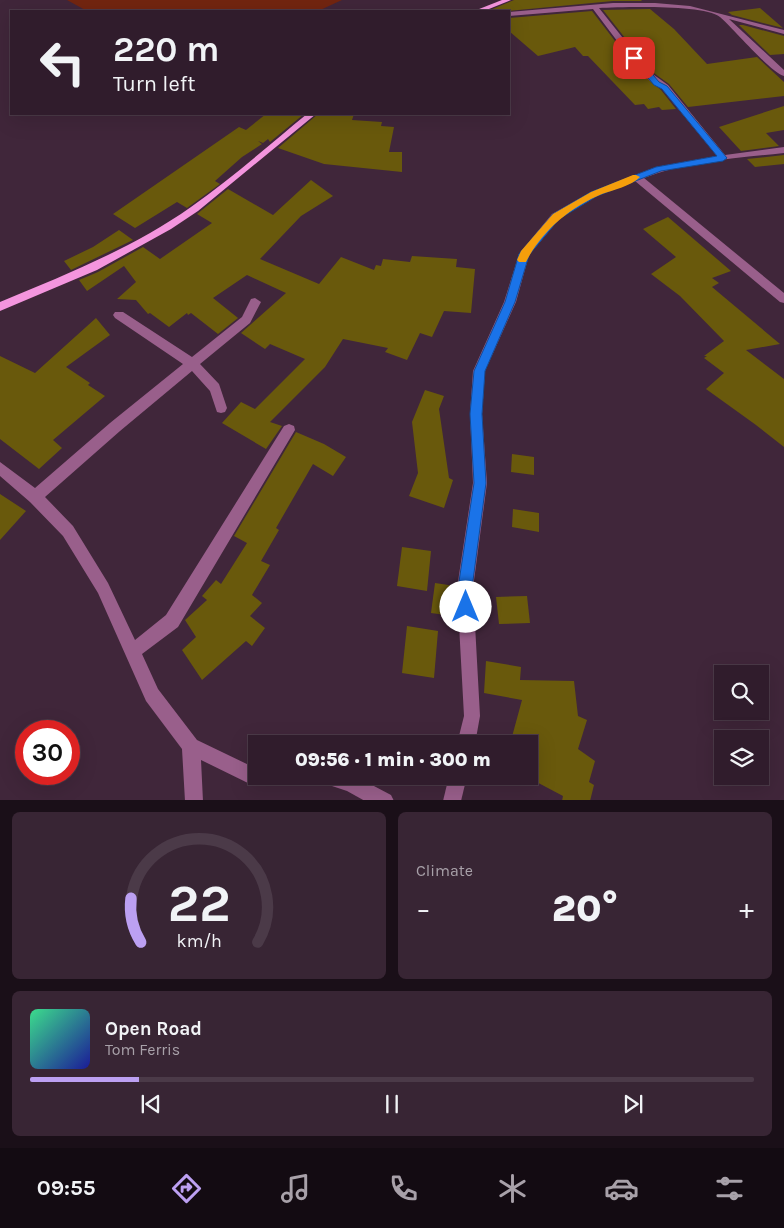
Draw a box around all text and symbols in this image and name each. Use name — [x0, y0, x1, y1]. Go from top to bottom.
text: 220 m — [113, 29, 220, 70]
icon: left — [30, 30, 95, 95]
pin — [613, 37, 655, 79]
icon: arrive — [620, 44, 648, 72]
text: Turn left — [113, 71, 196, 97]
position arrow — [439, 580, 491, 632]
map controls — [714, 665, 769, 785]
button: search — [714, 665, 769, 720]
speed limit sign: 30 — [15, 720, 80, 785]
button: layers — [714, 730, 769, 785]
text: 09:56 · 1 min · 300 m — [295, 749, 491, 771]
text: Climate — [416, 861, 473, 880]
text: 22 — [168, 873, 230, 934]
text: 20° — [552, 886, 618, 931]
text: − — [416, 892, 431, 925]
text: + — [739, 892, 754, 925]
text: km/h — [176, 931, 222, 952]
text: Open Road — [105, 1018, 202, 1040]
text: Tom Ferris — [105, 1040, 180, 1059]
icon: previous — [137, 1090, 165, 1118]
icon: pause — [378, 1090, 406, 1118]
icon: next — [619, 1090, 647, 1118]
icon: directions — [169, 1171, 204, 1206]
icon: music — [278, 1171, 313, 1206]
icon: phone — [386, 1171, 421, 1206]
icon: climate — [495, 1171, 530, 1206]
icon: car — [604, 1171, 639, 1206]
icon: filters — [712, 1171, 747, 1206]
text: 09:55 — [37, 1175, 96, 1201]

